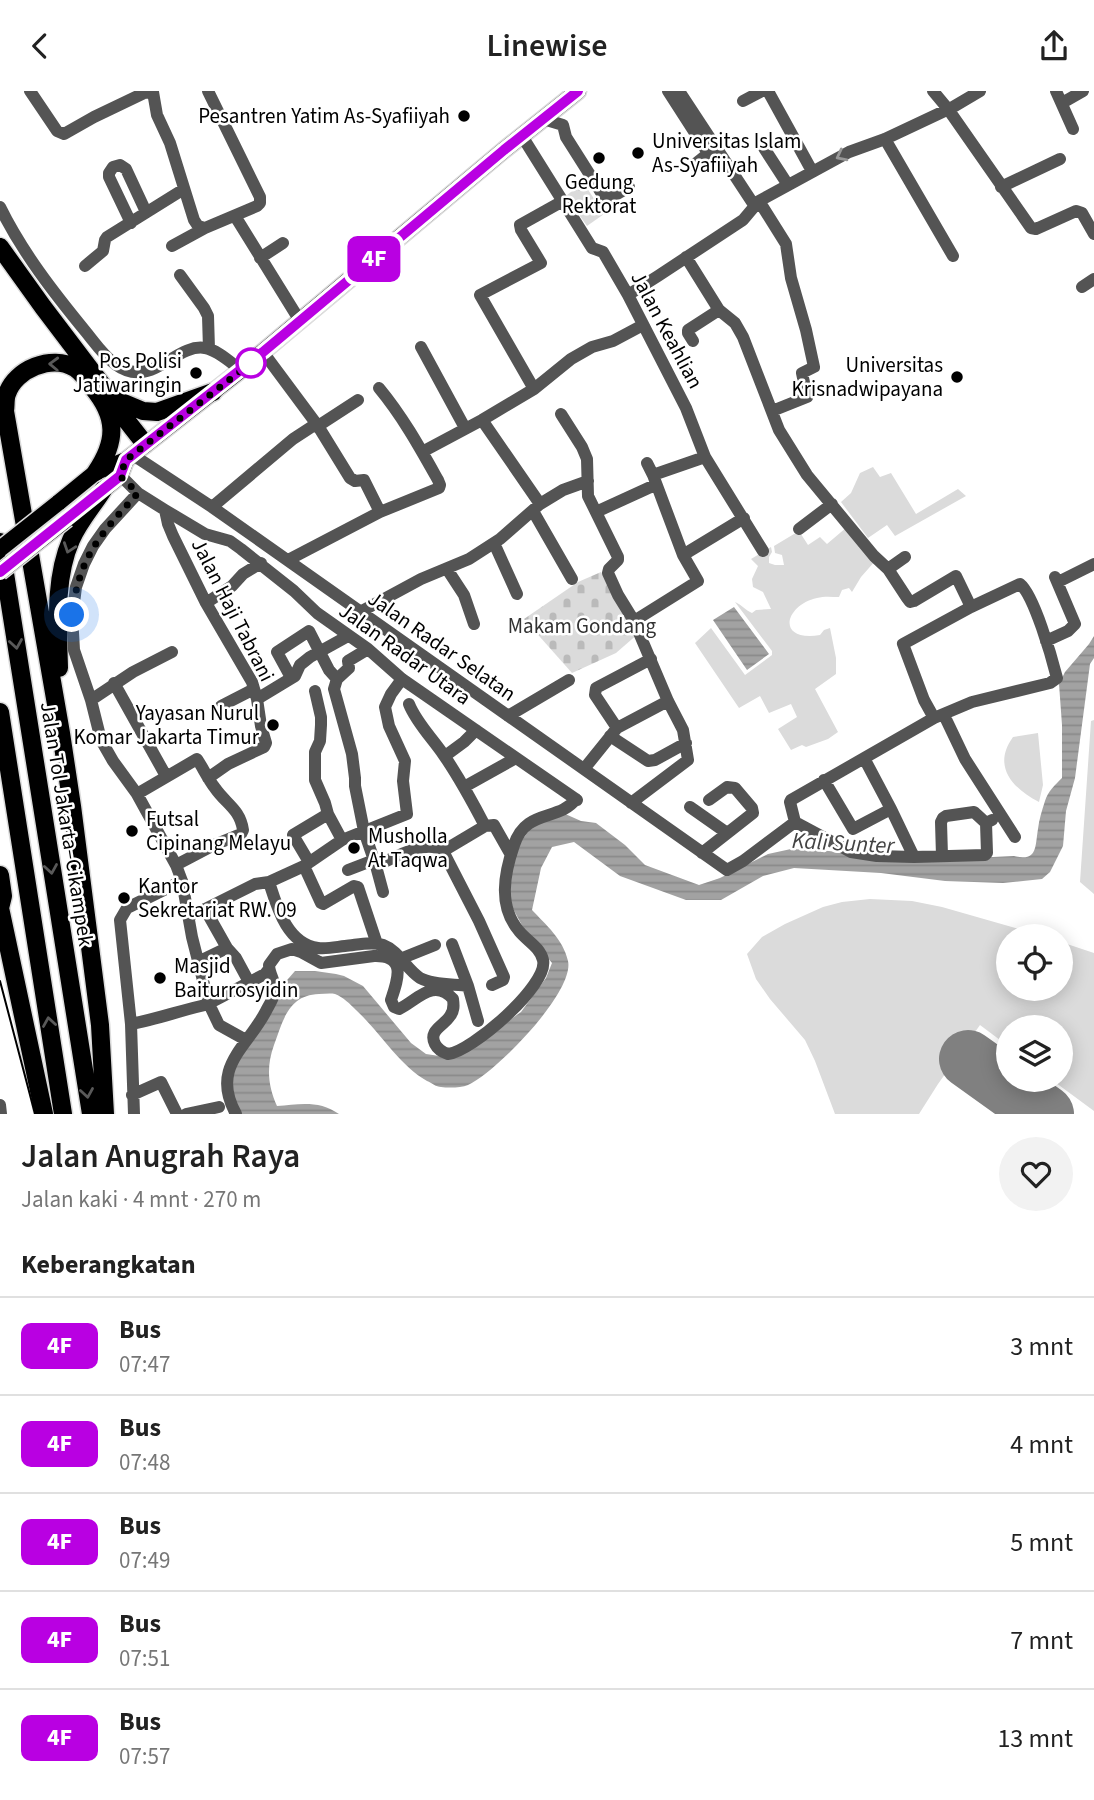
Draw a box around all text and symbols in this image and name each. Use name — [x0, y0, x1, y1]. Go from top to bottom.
text: Linewise — [487, 23, 607, 69]
icon: back — [21, 27, 59, 65]
icon: share — [1035, 27, 1073, 65]
place label: Pesantren Yatim As-Syafiiyah — [198, 101, 450, 131]
marker: Pesantren Yatim As-Syafiiyah — [456, 108, 472, 124]
place label: Universitas Islam As-Syafiiyah — [652, 126, 801, 180]
marker: Universitas Islam As-Syafiiyah — [630, 145, 646, 161]
one-way arrow — [836, 148, 848, 162]
marker: Gedung Rektorat — [591, 150, 607, 166]
place label: Gedung Rektorat — [562, 167, 636, 221]
line badge: 4F — [342, 236, 406, 282]
text: 4F — [361, 241, 387, 276]
street label: Jalan Keahlian — [623, 266, 711, 394]
place label: Pos Polisi Jatiwaringin — [73, 346, 182, 400]
unlabelled marker — [236, 348, 266, 378]
place label: Universitas Krisnadwipayana — [792, 350, 943, 404]
one-way arrow — [48, 357, 59, 372]
marker: Pos Polisi Jatiwaringin — [188, 365, 204, 381]
marker: Universitas Krisnadwipayana — [949, 369, 965, 385]
street label: Jalan Haji Tabrani — [184, 533, 282, 687]
one-way arrow — [63, 542, 77, 554]
street label: Jalan Radar Selatan — [362, 584, 522, 708]
street label: Jalan Radar Utara — [333, 596, 477, 712]
your location — [54, 597, 89, 632]
park label: Makam Gondang — [508, 611, 657, 641]
one-way arrow — [8, 638, 23, 650]
place label: Yayasan Nurul Komar Jakarta Timur — [73, 698, 260, 752]
street label: Jalan Tol Jakarta–Cikampek — [33, 700, 101, 949]
marker: Yayasan Nurul Komar Jakarta Timur — [265, 717, 281, 733]
place label: Futsal Cipinang Melayu — [146, 804, 291, 858]
place label: Musholla At Taqwa — [368, 821, 448, 875]
marker: Futsal Cipinang Melayu — [124, 823, 140, 839]
water label: Kali Sunter — [791, 824, 896, 862]
marker: Musholla At Taqwa — [346, 840, 362, 856]
one-way arrow — [43, 863, 58, 875]
place label: Kantor Sekretariat RW. 09 — [138, 871, 297, 925]
marker: Kantor Sekretariat RW. 09 — [116, 890, 132, 906]
map controls — [996, 924, 1073, 1092]
button: locate — [996, 924, 1073, 1001]
place label: Masjid Baiturrosyidin — [174, 951, 298, 1005]
marker: Masjid Baiturrosyidin — [152, 970, 168, 986]
button: layers — [996, 1015, 1073, 1092]
one-way arrow — [42, 1016, 57, 1028]
one-way arrow — [79, 1087, 94, 1099]
text: Jalan Anugrah Raya — [21, 1133, 300, 1180]
button: heart — [999, 1137, 1073, 1211]
text: Jalan kaki · 4 mnt · 270 m — [21, 1183, 261, 1216]
text: Keberangkatan — [21, 1246, 196, 1283]
text: Bus — [119, 1311, 161, 1348]
text: 4F — [47, 1328, 72, 1363]
text: 3 mnt — [1010, 1328, 1073, 1365]
text: 07:47 — [119, 1348, 170, 1381]
text: Bus — [119, 1409, 161, 1446]
text: 4F — [47, 1426, 72, 1461]
text: 4 mnt — [1010, 1426, 1073, 1463]
text: 07:48 — [119, 1446, 170, 1479]
text: Bus — [119, 1507, 161, 1544]
text: 4F — [47, 1524, 72, 1559]
text: 5 mnt — [1010, 1524, 1073, 1561]
text: 07:49 — [119, 1544, 170, 1577]
text: Bus — [119, 1605, 161, 1642]
text: 4F — [47, 1622, 72, 1657]
text: 7 mnt — [1010, 1622, 1073, 1659]
text: 07:51 — [119, 1642, 170, 1675]
text: Bus — [119, 1703, 161, 1740]
text: 4F — [47, 1720, 72, 1755]
text: 13 mnt — [997, 1720, 1073, 1757]
text: 07:57 — [119, 1740, 170, 1773]

